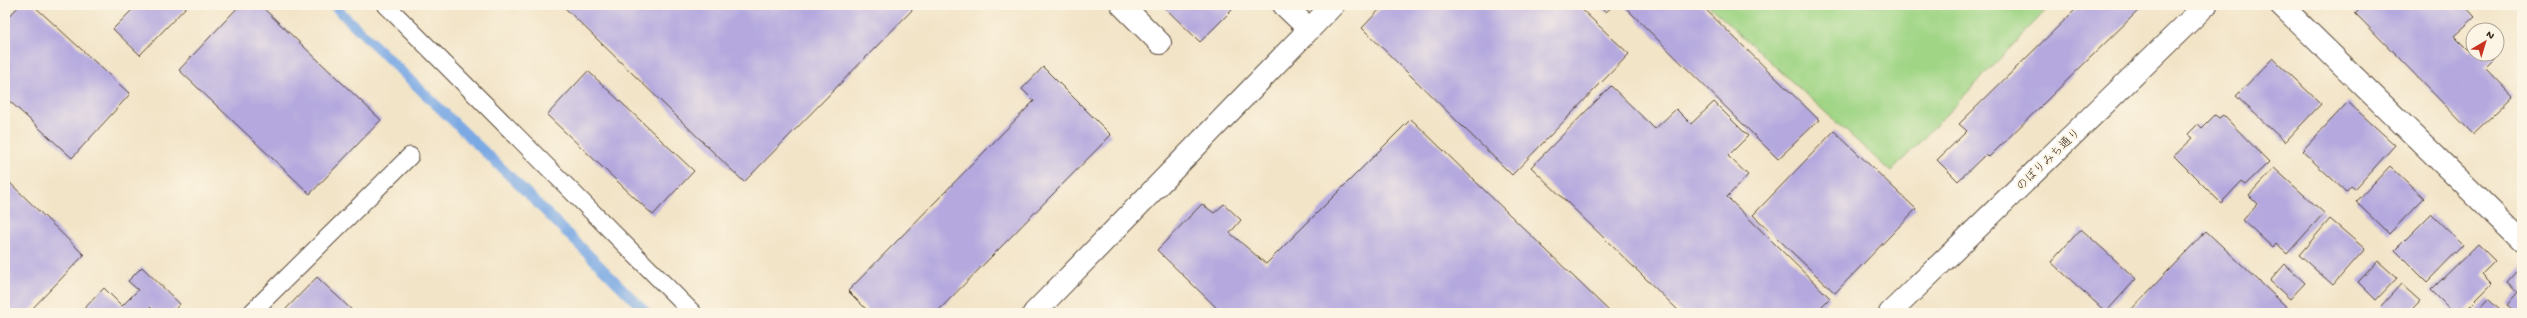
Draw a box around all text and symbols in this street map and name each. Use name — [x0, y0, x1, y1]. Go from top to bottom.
north arrow — [2465, 22, 2505, 62]
text: N — [2483, 29, 2496, 43]
street label: のぼりみち通り — [2014, 126, 2084, 194]

